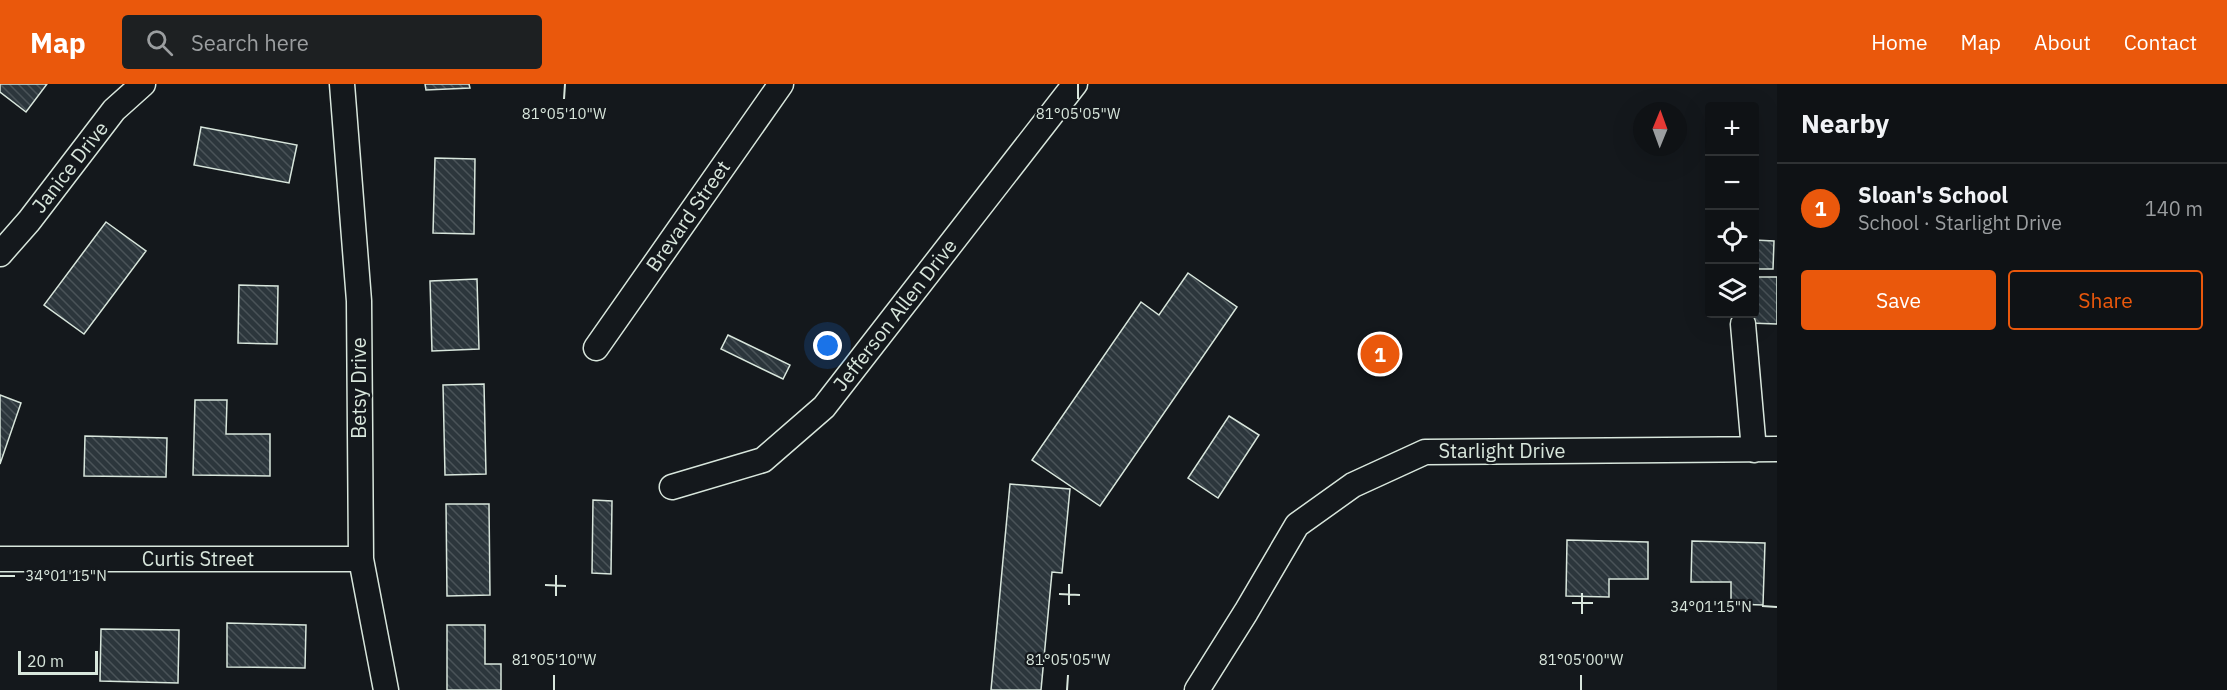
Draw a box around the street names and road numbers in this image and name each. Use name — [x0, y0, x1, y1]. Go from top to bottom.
street label: Janice Drive — [25, 115, 114, 218]
street label: Brevard Street — [639, 155, 736, 277]
street label: Jefferson Allen Drive — [827, 233, 963, 396]
street label: Betsy Drive — [345, 337, 372, 439]
street label: Starlight Drive — [1438, 437, 1566, 464]
street label: Curtis Street — [142, 545, 254, 572]

